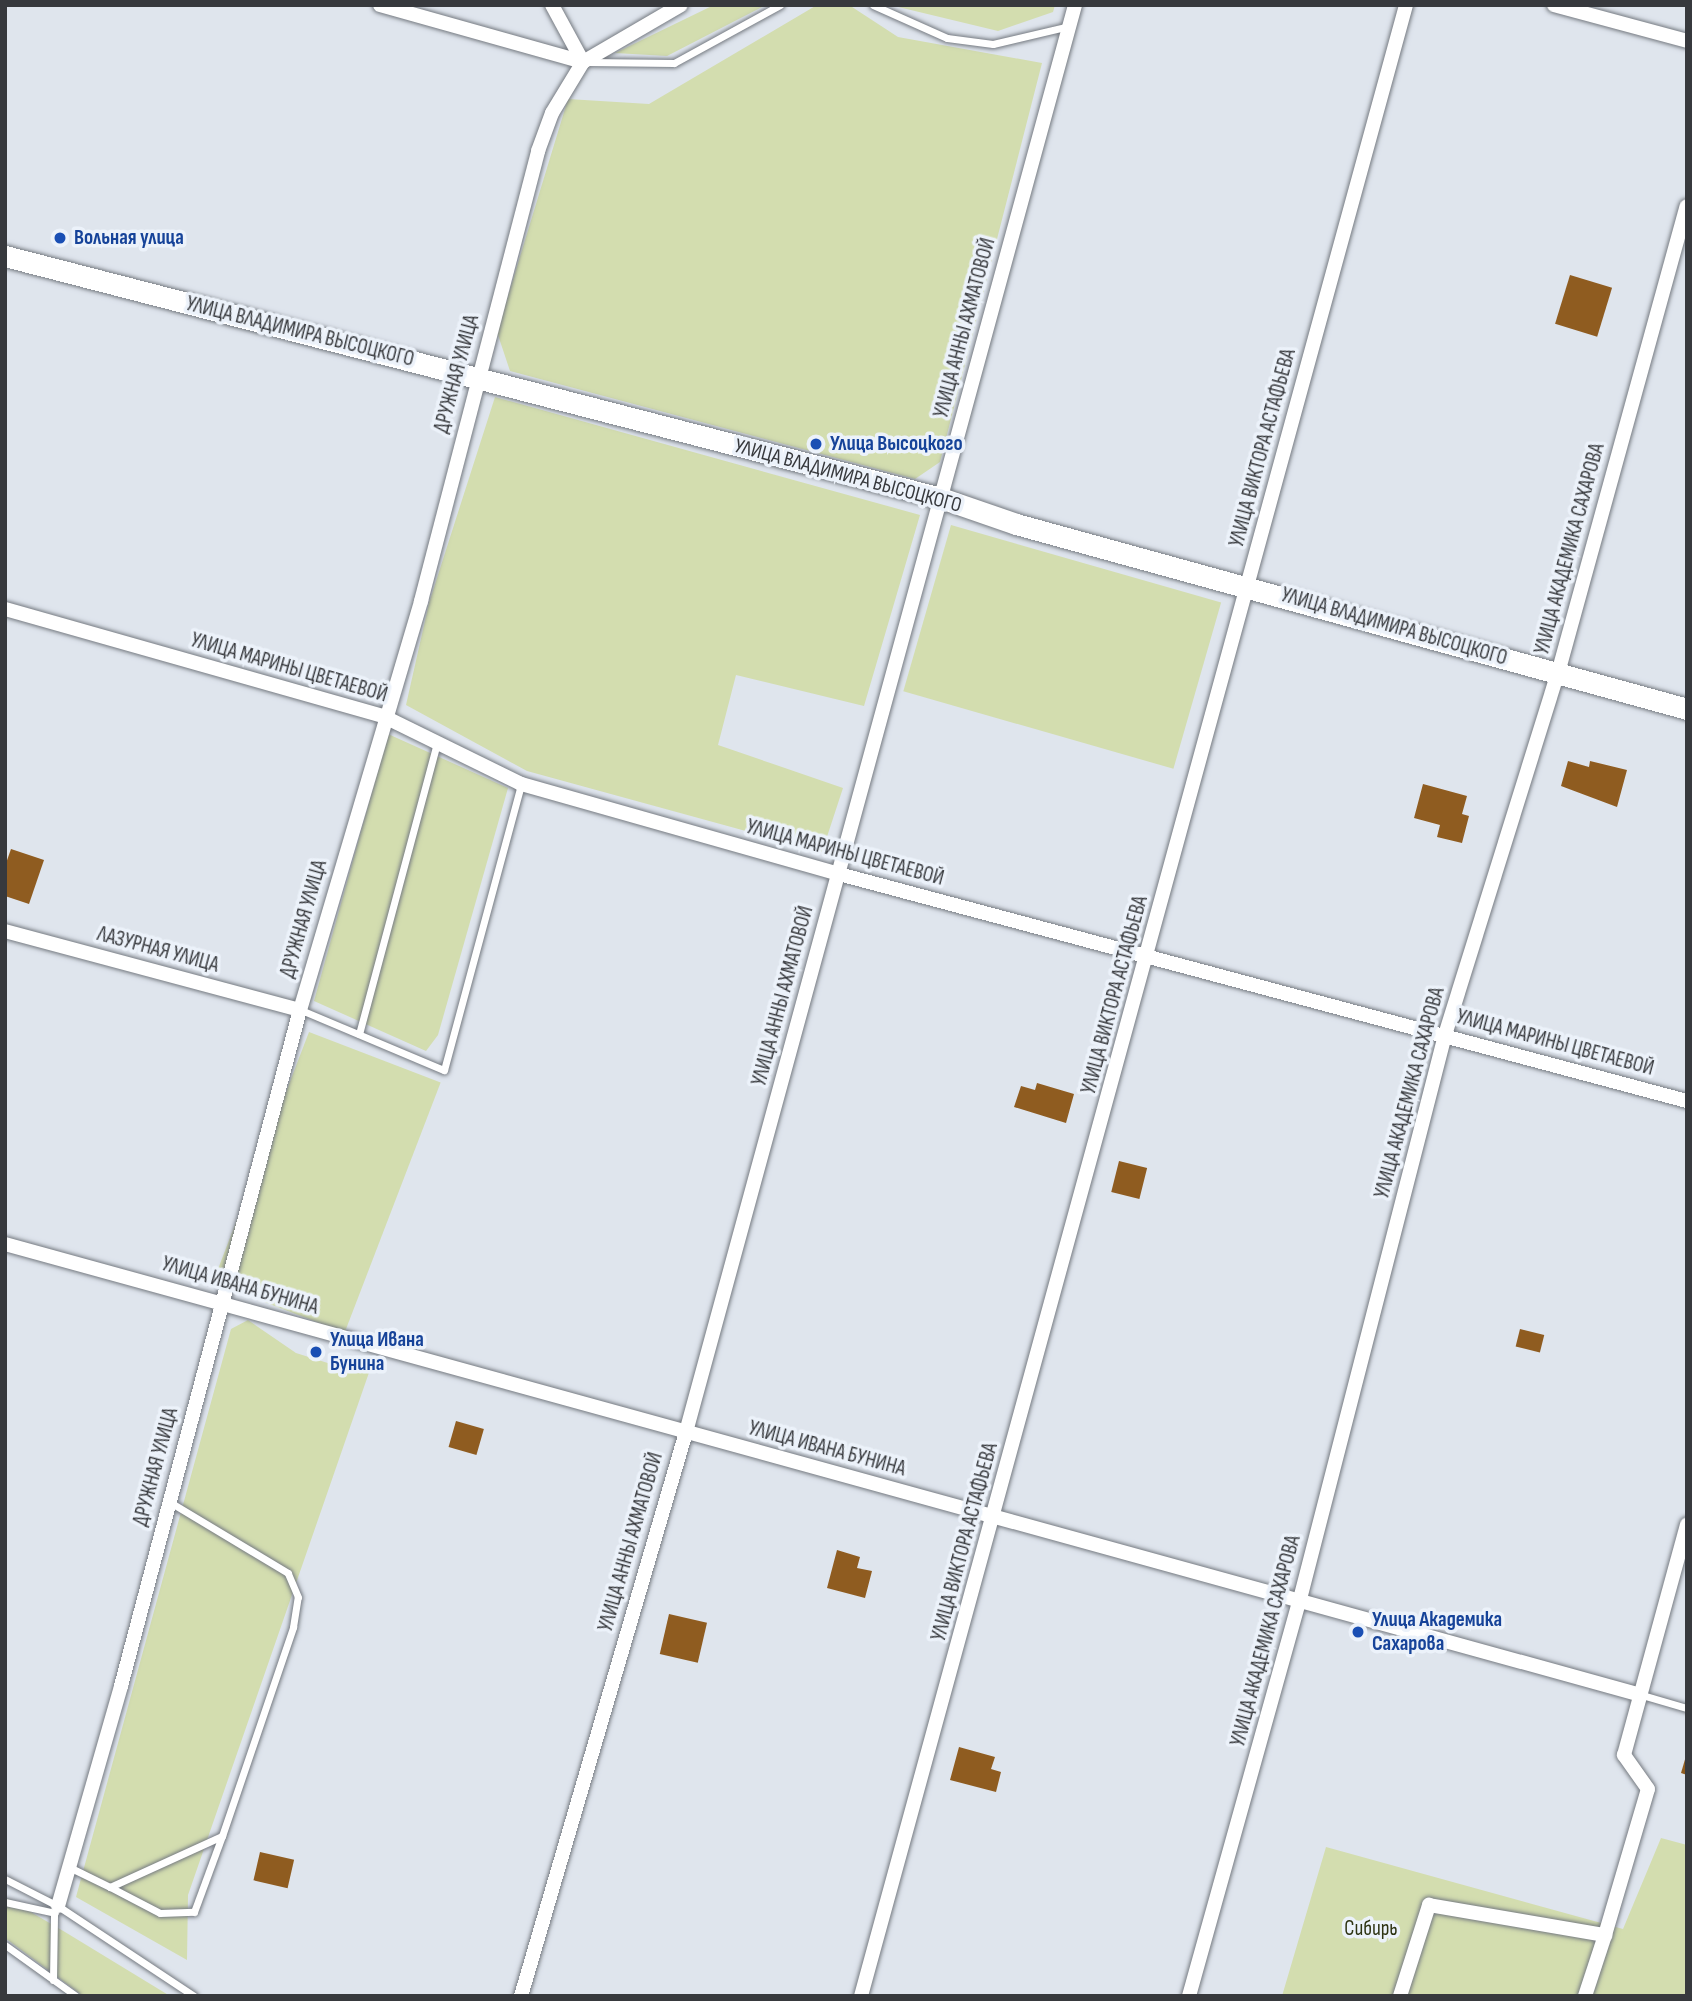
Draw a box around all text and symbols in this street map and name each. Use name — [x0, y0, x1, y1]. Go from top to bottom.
place label: Вольная улица — [74, 225, 184, 251]
marker: Вольная улица — [52, 230, 68, 246]
street label: УЛИЦА АННЫ АХМАТОВОЙ — [929, 235, 1001, 421]
street label: УЛИЦА ВЛАДИМИРА ВЫСОЦКОГО — [184, 291, 416, 373]
street label: ДРУЖНАЯ УЛИЦА — [429, 312, 485, 436]
street label: УЛИЦА ВИКТОРА АСТАФЬЕВА — [1224, 346, 1302, 550]
place label: Улица Высоцкого — [830, 431, 963, 457]
street label: УЛИЦА ВЛАДИМИРА ВЫСОЦКОГО — [732, 434, 964, 518]
marker: Улица Высоцкого — [808, 436, 824, 452]
street label: УЛИЦА АКАДЕМИКА САХАРОВА — [1530, 441, 1610, 657]
street label: УЛИЦА ВЛАДИМИРА ВЫСОЦКОГО — [1278, 583, 1510, 671]
street label: УЛИЦА МАРИНЫ ЦВЕТАЕВОЙ — [188, 628, 390, 708]
street label: УЛИЦА МАРИНЫ ЦВЕТАЕВОЙ — [744, 815, 946, 891]
street label: ДРУЖНАЯ УЛИЦА — [275, 857, 333, 981]
street label: УЛИЦА ВИКТОРА АСТАФЬЕВА — [1076, 893, 1154, 1097]
street label: УЛИЦА АННЫ АХМАТОВОЙ — [747, 903, 819, 1089]
street label: ЛАЗУРНАЯ УЛИЦА — [94, 922, 222, 978]
street label: УЛИЦА АКАДЕМИКА САХАРОВА — [1370, 985, 1450, 1201]
street label: УЛИЦА МАРИНЫ ЦВЕТАЕВОЙ — [1454, 1005, 1656, 1081]
street label: УЛИЦА ИВАНА БУНИНА — [159, 1252, 321, 1320]
place label: Улица Ивана Бунина — [330, 1327, 424, 1377]
marker: Улица Ивана Бунина — [308, 1344, 324, 1360]
street label: ДРУЖНАЯ УЛИЦА — [128, 1405, 184, 1529]
street label: УЛИЦА ИВАНА БУНИНА — [746, 1416, 908, 1482]
street label: УЛИЦА ВИКТОРА АСТАФЬЕВА — [926, 1440, 1004, 1644]
street label: УЛИЦА АННЫ АХМАТОВОЙ — [593, 1450, 669, 1634]
street label: УЛИЦА АКАДЕМИКА САХАРОВА — [1226, 1533, 1306, 1749]
place label: Улица Академика Сахарова — [1372, 1607, 1502, 1657]
marker: Улица Академика Сахарова — [1350, 1624, 1366, 1640]
park label: Сибирь — [1344, 1916, 1398, 1942]

